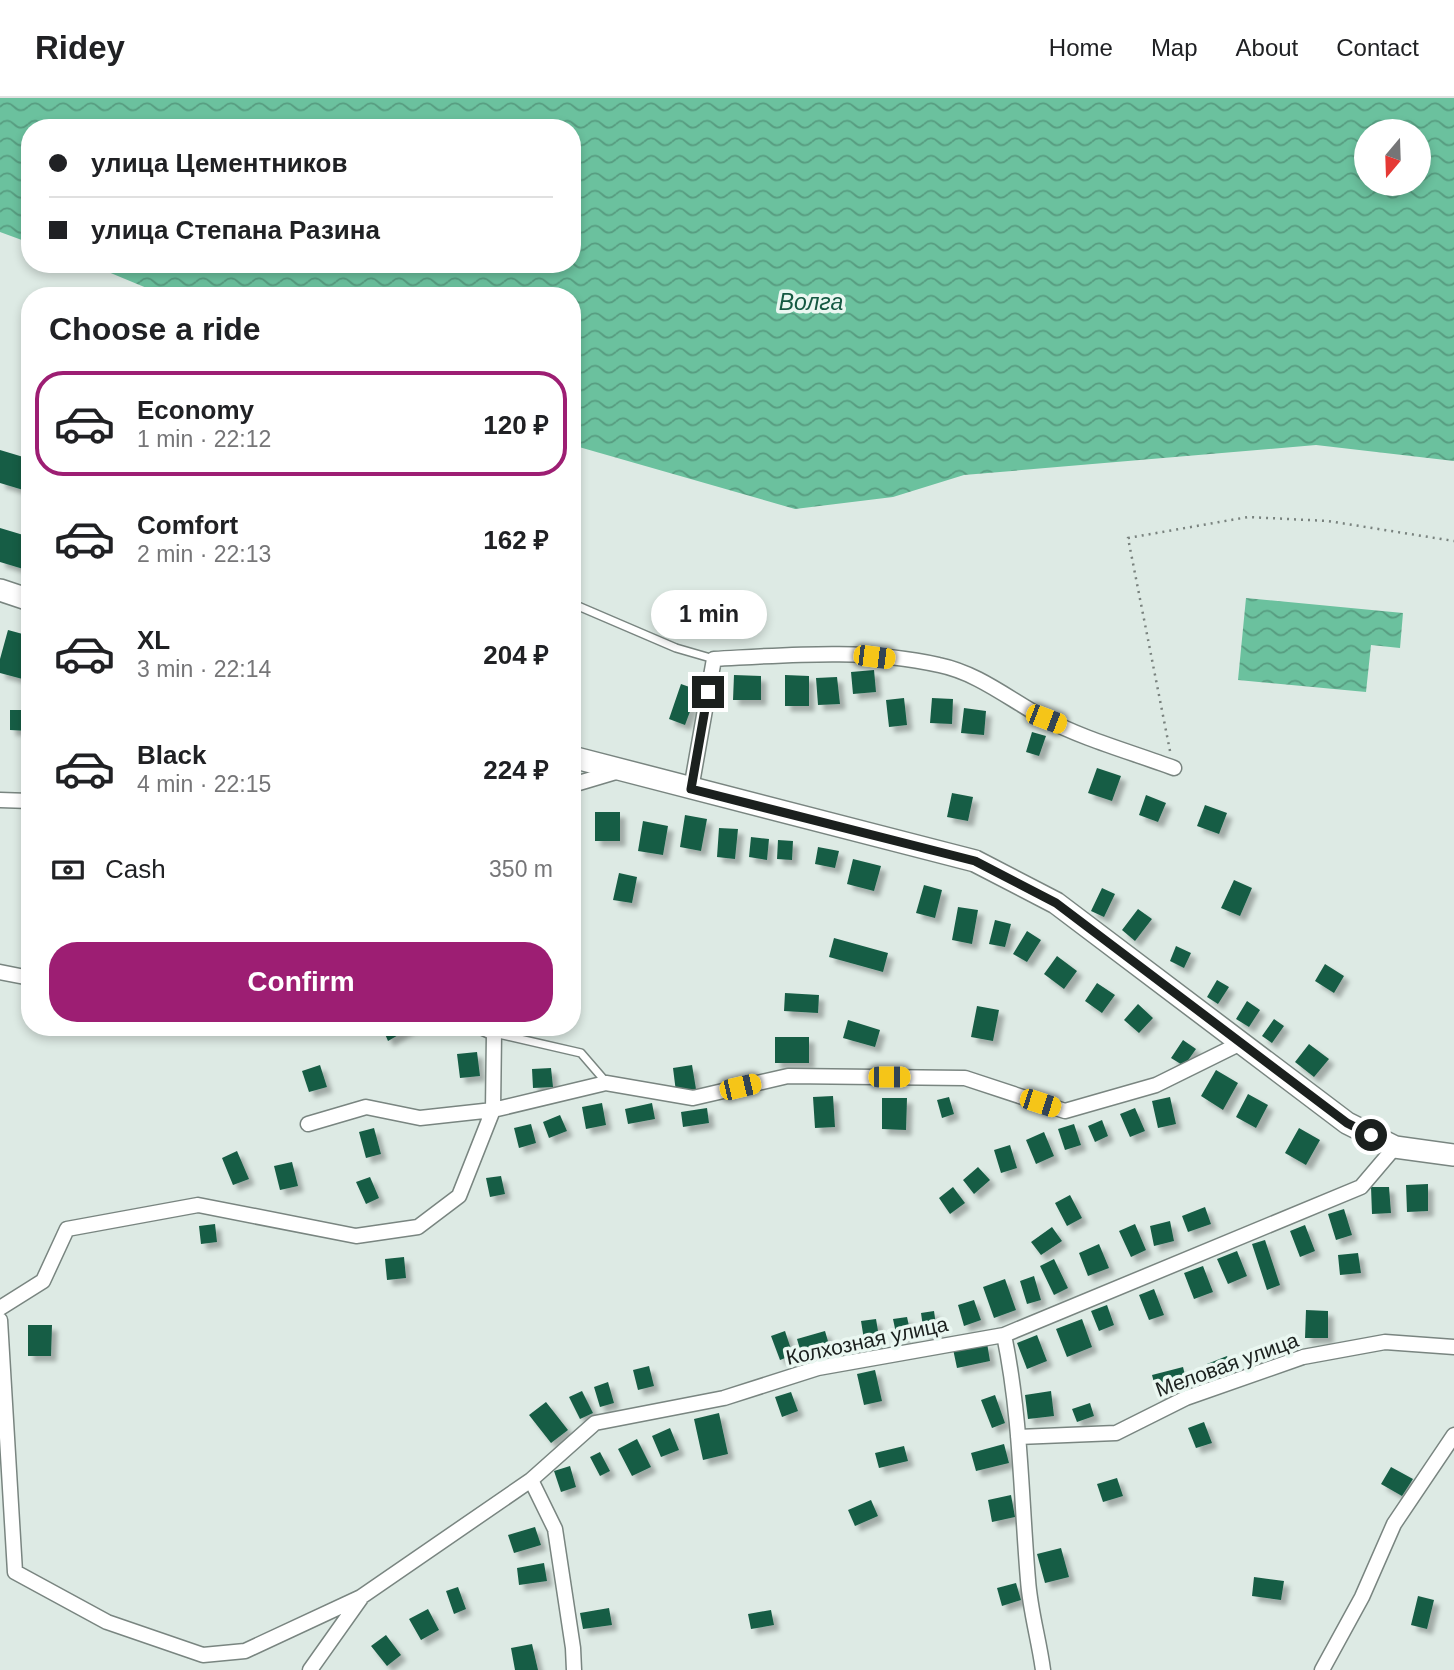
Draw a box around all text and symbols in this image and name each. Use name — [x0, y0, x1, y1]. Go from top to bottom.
text: Ridey — [35, 29, 125, 66]
text: Home — [1049, 34, 1113, 61]
text: Map — [1151, 34, 1198, 61]
text: About — [1236, 34, 1298, 61]
text: Contact — [1336, 34, 1419, 61]
north arrow — [1354, 119, 1432, 196]
map controls — [1354, 119, 1431, 196]
text: улица Цементников — [91, 148, 347, 178]
text: улица Степана Разина — [91, 215, 380, 245]
water label: Волга — [779, 289, 843, 315]
text: Choose a ride — [49, 311, 261, 347]
icon: car — [53, 392, 116, 455]
text: Economy — [137, 395, 254, 425]
text: 120 ₽ — [483, 410, 549, 440]
text: 1 min · 22:12 — [137, 426, 271, 452]
icon: car — [53, 507, 116, 570]
text: Comfort — [137, 510, 238, 540]
text: 162 ₽ — [483, 525, 549, 555]
text: 2 min · 22:13 — [137, 541, 271, 567]
callout: 1 min — [650, 590, 766, 640]
text: 1 min — [679, 601, 739, 627]
icon: car — [53, 622, 116, 685]
text: XL — [137, 625, 170, 655]
text: 204 ₽ — [483, 640, 549, 670]
car — [852, 644, 897, 670]
text: 3 min · 22:14 — [137, 656, 271, 682]
route end — [692, 676, 724, 708]
car — [1023, 702, 1070, 736]
icon: car — [53, 737, 116, 800]
text: Black — [137, 740, 206, 770]
text: 224 ₽ — [483, 755, 549, 785]
text: 4 min · 22:15 — [137, 771, 271, 797]
icon: cash — [49, 851, 87, 889]
text: Cash — [105, 854, 166, 884]
text: 350 m — [489, 856, 553, 882]
button: Confirm — [49, 942, 553, 1022]
car — [869, 1067, 911, 1088]
car — [718, 1072, 763, 1102]
car — [1017, 1087, 1064, 1119]
route start — [1355, 1119, 1387, 1151]
street label: Колхозная улица — [784, 1312, 950, 1369]
street label: Меловая улица — [1152, 1328, 1302, 1401]

